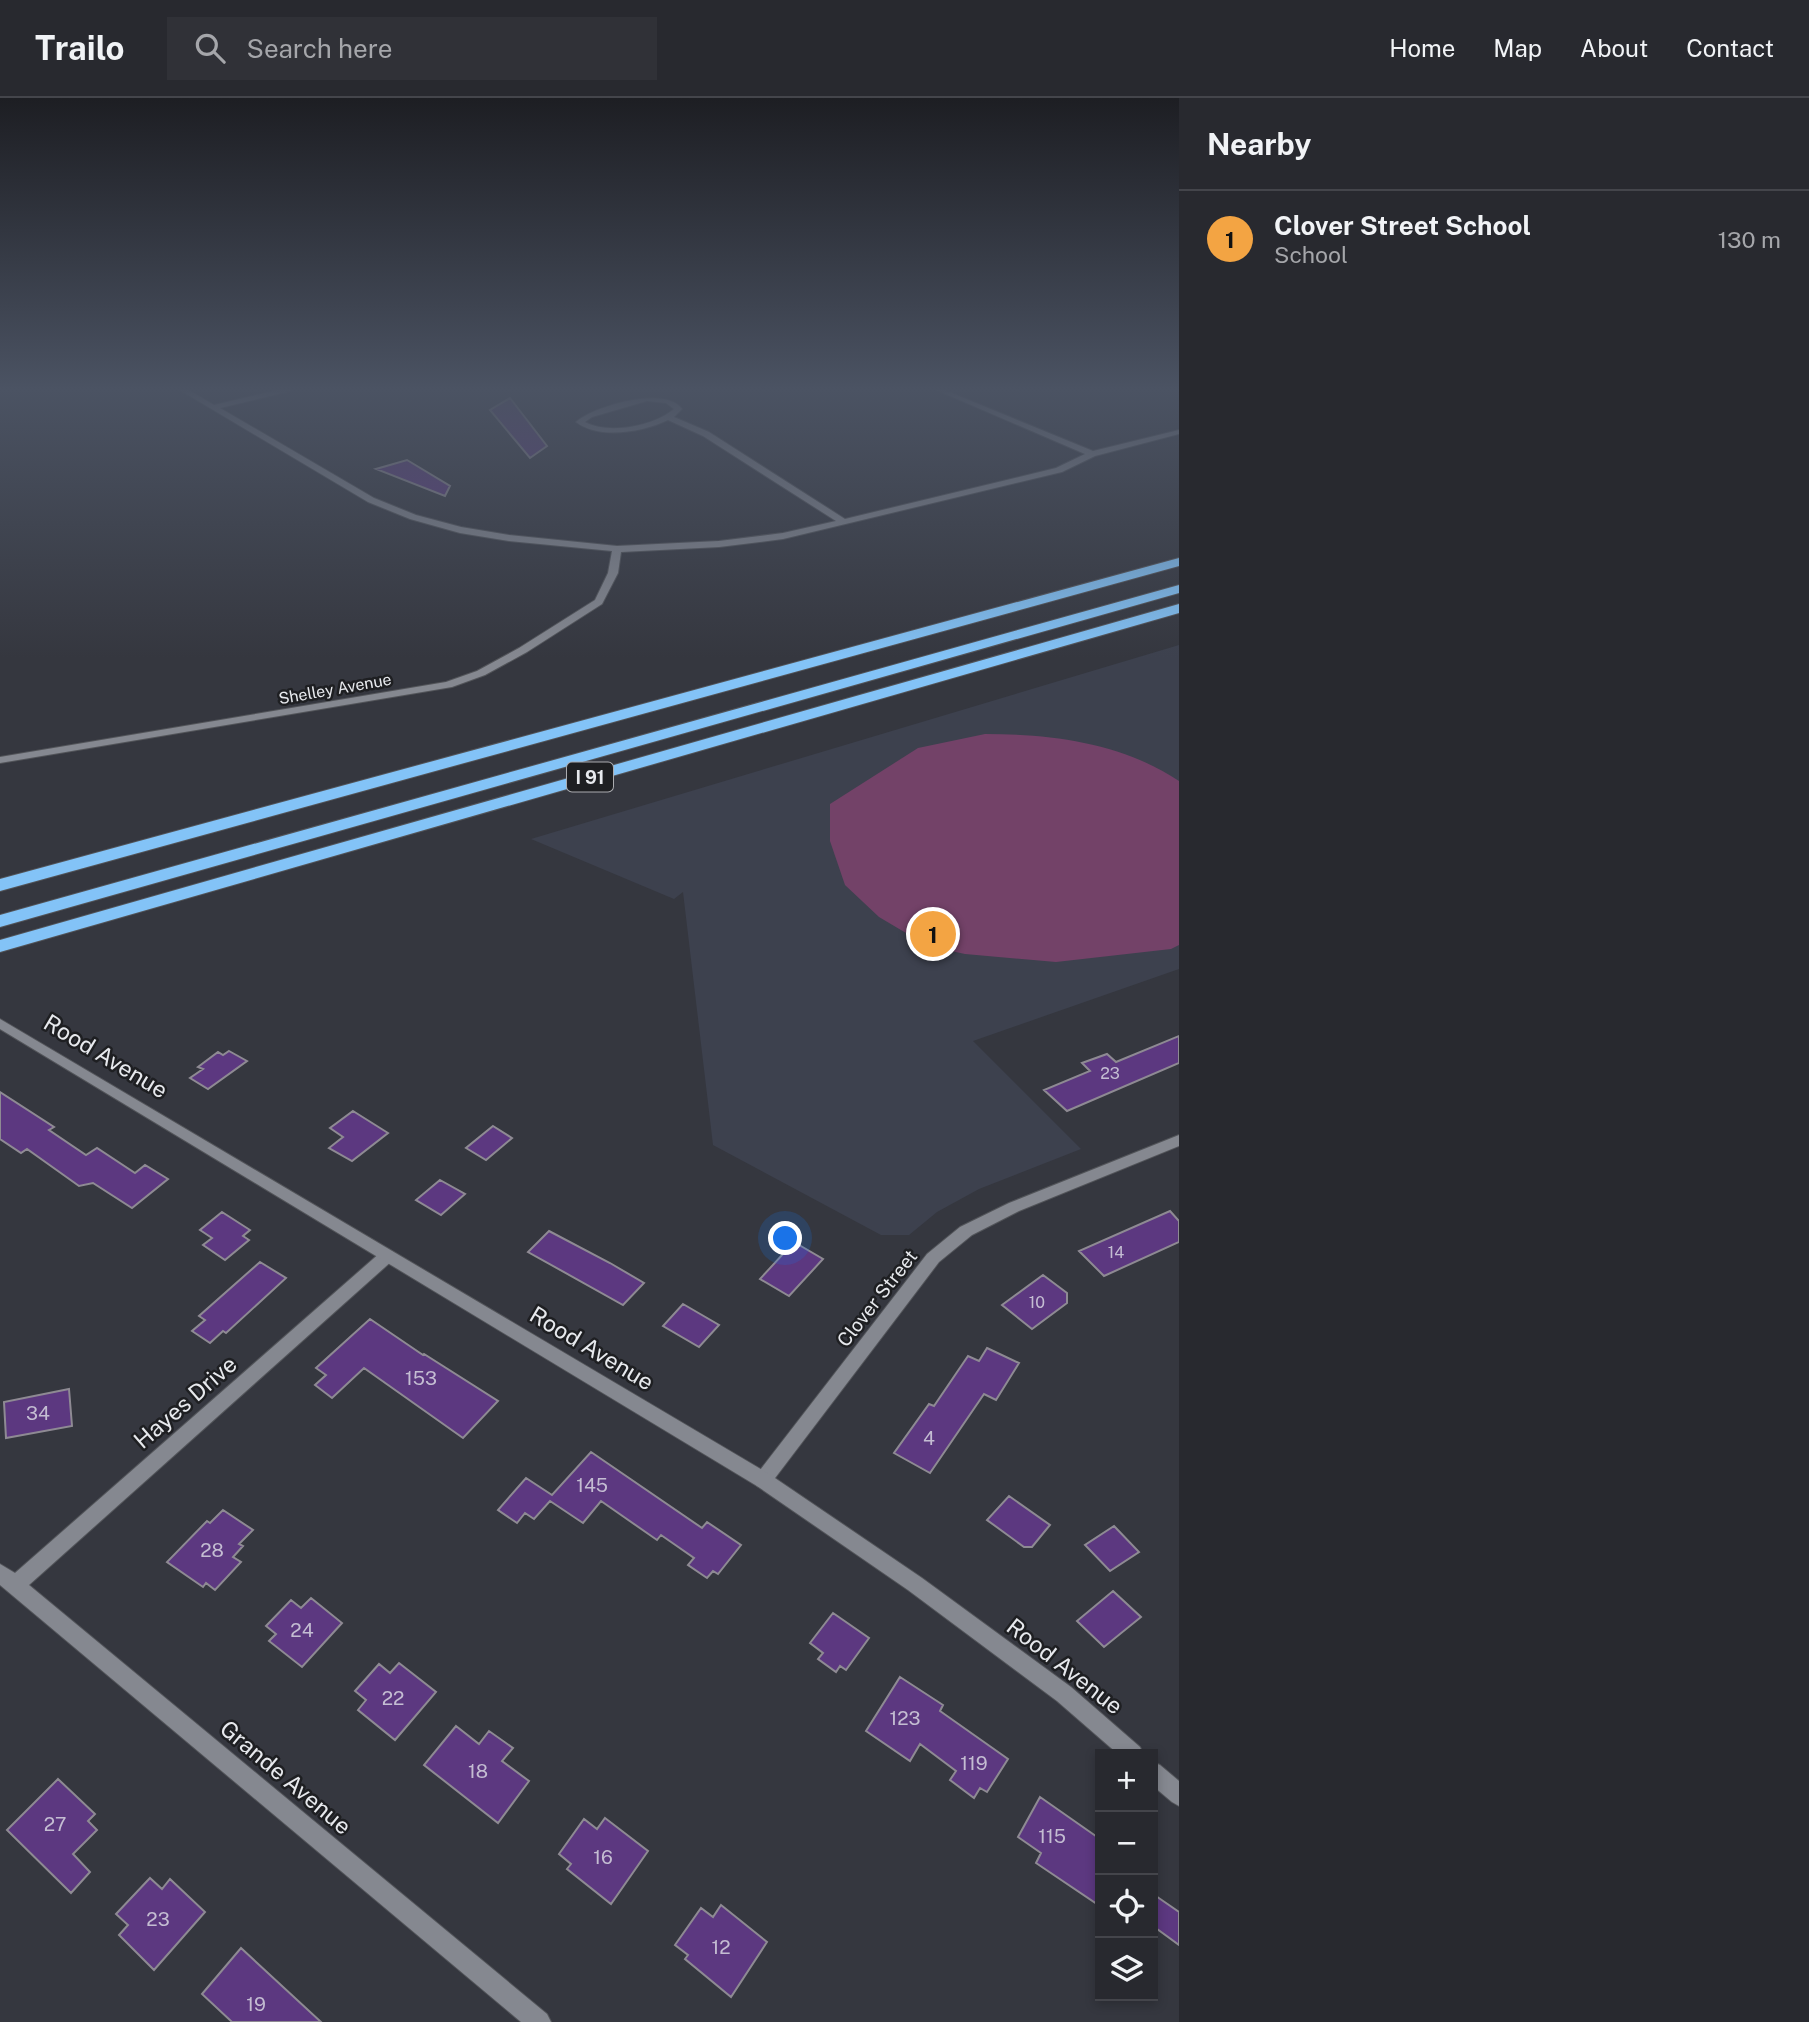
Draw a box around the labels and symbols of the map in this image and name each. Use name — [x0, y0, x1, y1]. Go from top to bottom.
street label: Shelley Avenue — [277, 670, 393, 708]
road number: I 91 — [567, 762, 613, 792]
pin: 1 — [910, 908, 956, 960]
street label: Rood Avenue — [39, 1009, 173, 1103]
house number: 23 — [1100, 1064, 1120, 1083]
your location — [768, 1221, 802, 1255]
house number: 14 — [1108, 1243, 1124, 1262]
street label: Clover Street — [832, 1245, 922, 1351]
house number: 10 — [1029, 1293, 1045, 1312]
street label: Rood Avenue — [525, 1301, 659, 1395]
street label: Hayes Drive — [128, 1350, 242, 1454]
house number: 153 — [405, 1367, 437, 1389]
house number: 34 — [26, 1402, 50, 1424]
house number: 4 — [923, 1427, 935, 1449]
house number: 145 — [576, 1474, 608, 1496]
house number: 28 — [200, 1539, 224, 1561]
street label: Rood Avenue — [1002, 1612, 1128, 1720]
house number: 24 — [290, 1619, 314, 1641]
house number: 22 — [382, 1687, 404, 1709]
house number: 123 — [889, 1707, 921, 1729]
street label: Grande Avenue — [215, 1714, 357, 1840]
house number: 119 — [960, 1752, 988, 1774]
house number: 18 — [468, 1760, 488, 1782]
house number: 27 — [44, 1813, 66, 1835]
house number: 115 — [1038, 1825, 1066, 1847]
house number: 16 — [593, 1846, 613, 1868]
house number: 23 — [146, 1908, 170, 1930]
house number: 12 — [711, 1936, 731, 1958]
house number: 19 — [246, 1993, 266, 2015]

